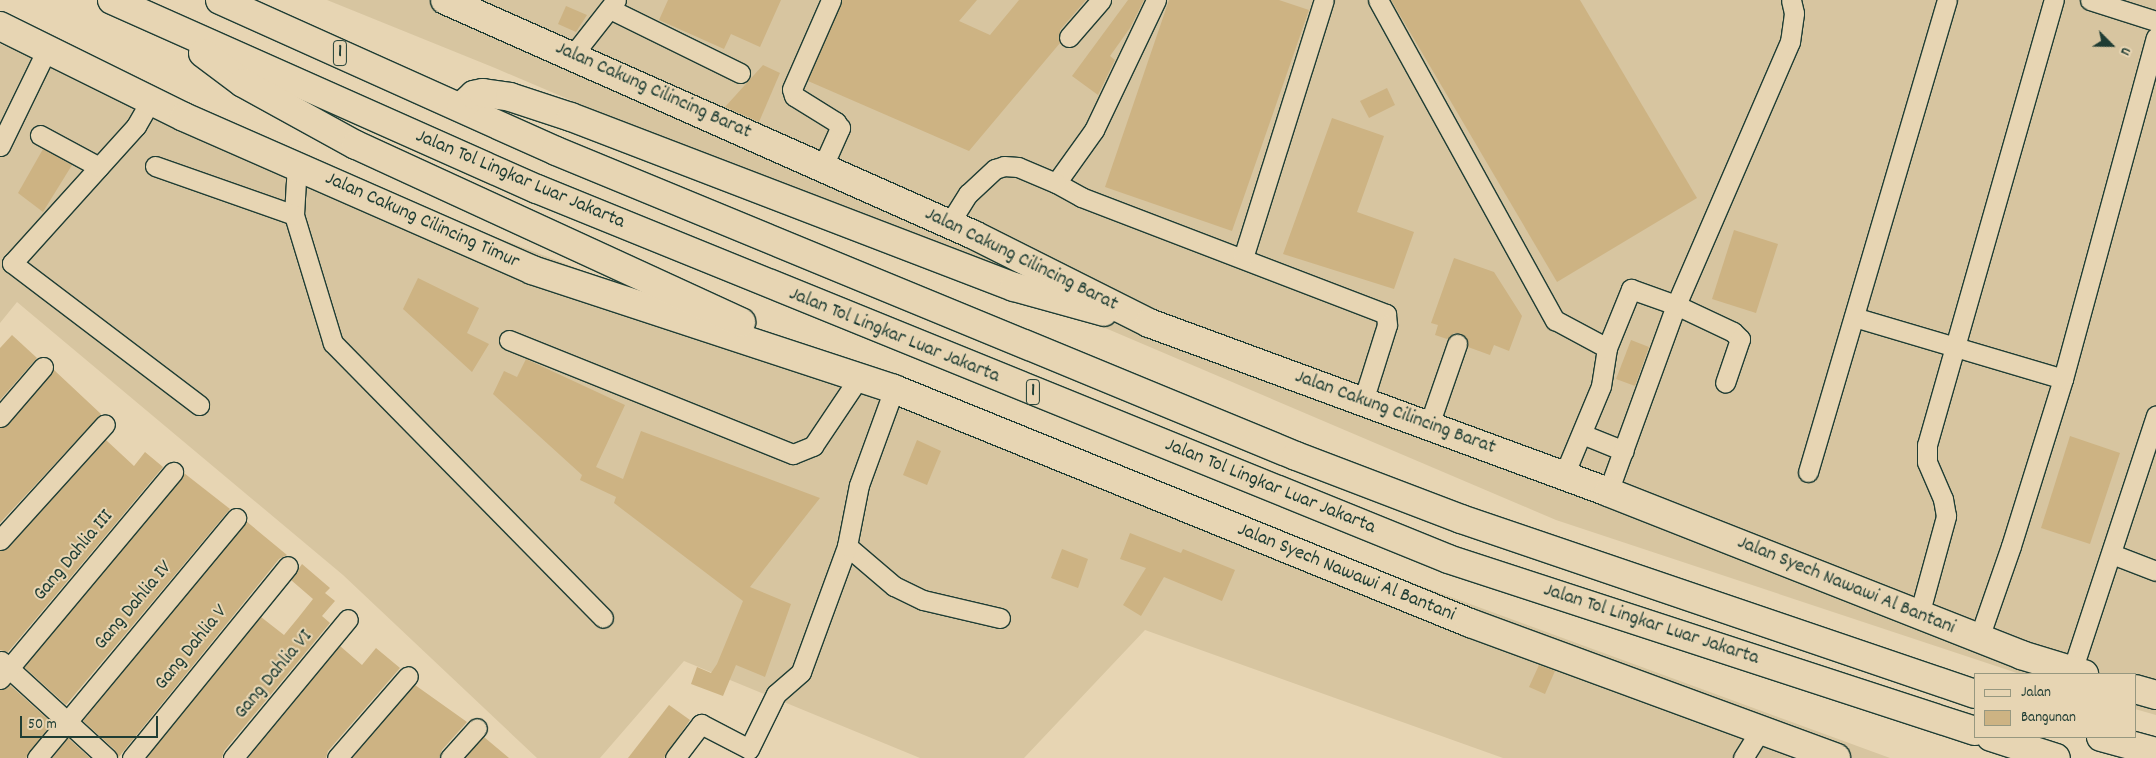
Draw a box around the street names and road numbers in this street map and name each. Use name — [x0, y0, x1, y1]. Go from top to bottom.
road number: 1 — [332, 36, 348, 70]
street label: Jalan Cakung Cilincing Barat — [551, 37, 755, 145]
street label: Jalan Tol Lingkar Luar Jakarta — [412, 125, 628, 235]
street label: Jalan Cakung Cilincing Timur — [321, 167, 523, 275]
street label: Jalan Cakung Cilincing Barat — [921, 203, 1121, 317]
street label: Jalan Tol Lingkar Luar Jakarta — [785, 283, 1003, 389]
street label: Jalan Cakung Cilincing Barat — [1291, 366, 1499, 460]
road number: 1 — [1026, 376, 1040, 408]
street label: Jalan Tol Lingkar Luar Jakarta — [1161, 434, 1379, 540]
street label: Gang Dahlia III — [29, 505, 119, 607]
street label: Jalan Syech Nawawi Al Bantani — [1234, 518, 1458, 628]
street label: Jalan Syech Nawawi Al Bantani — [1734, 531, 1958, 641]
street label: Gang Dahlia IV — [90, 556, 178, 656]
street label: Jalan Tol Lingkar Luar Jakarta — [1540, 579, 1762, 671]
street label: Gang Dahlia V — [150, 600, 234, 696]
street label: Gang Dahlia VI — [230, 625, 318, 725]

